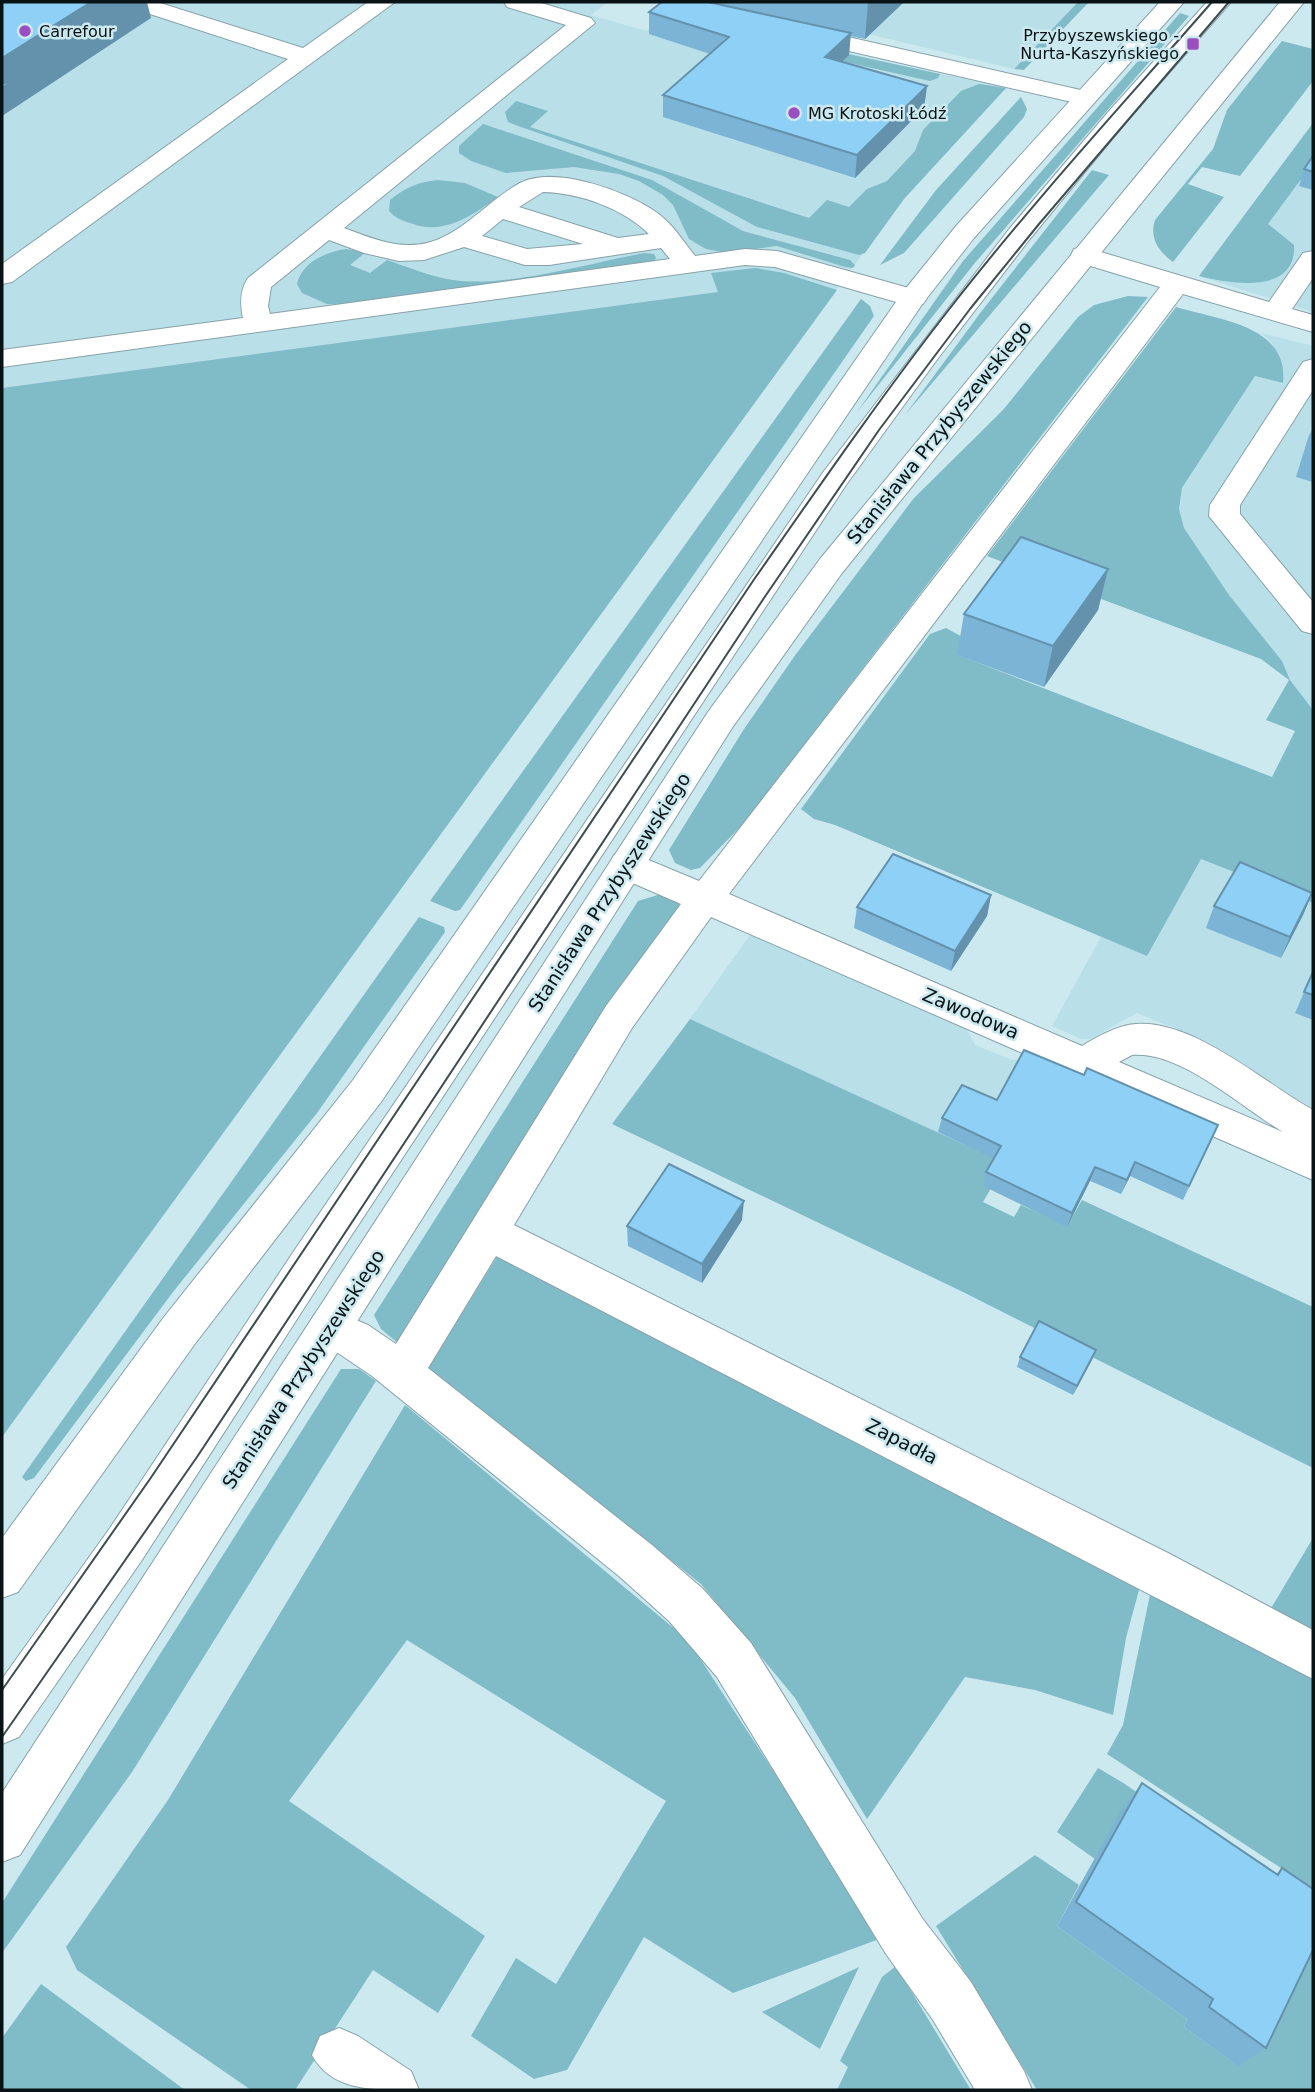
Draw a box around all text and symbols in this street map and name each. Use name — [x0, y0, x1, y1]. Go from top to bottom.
place label: Carrefour — [39, 22, 115, 41]
marker: Carrefour — [17, 23, 33, 39]
place label: Przybyszewskiego - Nurta-Kaszyńskiego — [1020, 26, 1179, 63]
marker: Przybyszewskiego - Nurta-Kaszyńskiego — [1185, 36, 1201, 52]
place label: MG Krotoski Łódź — [808, 104, 946, 123]
marker: MG Krotoski Łódź — [786, 105, 802, 121]
street label: Stanisława Przybyszewskiego — [842, 316, 1036, 548]
street label: Stanisława Przybyszewskiego — [523, 768, 695, 1016]
street label: Zawodowa — [919, 983, 1023, 1043]
street label: Stanisława Przybyszewskiego — [217, 1245, 389, 1493]
street label: Zapadła — [862, 1414, 942, 1468]

